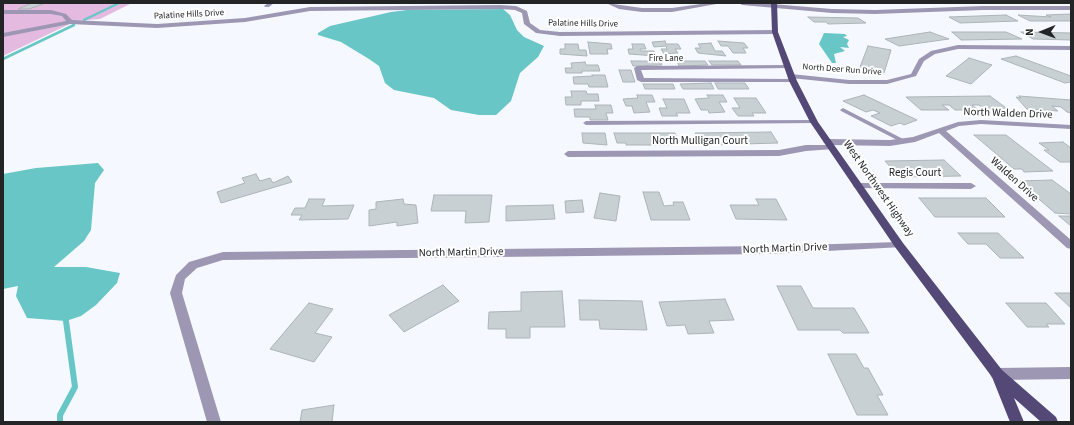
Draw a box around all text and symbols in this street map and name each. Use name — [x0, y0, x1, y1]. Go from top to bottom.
street label: Palatine Hills Drive — [154, 8, 224, 22]
north arrow — [1022, 12, 1062, 52]
street label: Palatine Hills Drive — [548, 18, 618, 30]
text: N — [1022, 28, 1037, 36]
street label: Fire Lane — [649, 54, 683, 64]
street label: North Deer Run Drive — [802, 62, 882, 78]
street label: North Walden Drive — [963, 106, 1053, 122]
street label: North Mulligan Court — [652, 135, 748, 149]
street label: West Northwest Highway — [840, 138, 916, 240]
street label: Walden Drive — [987, 155, 1041, 205]
street label: Regis Court — [889, 167, 941, 181]
street label: North Martin Drive — [742, 241, 828, 257]
street label: North Martin Drive — [419, 246, 503, 260]

